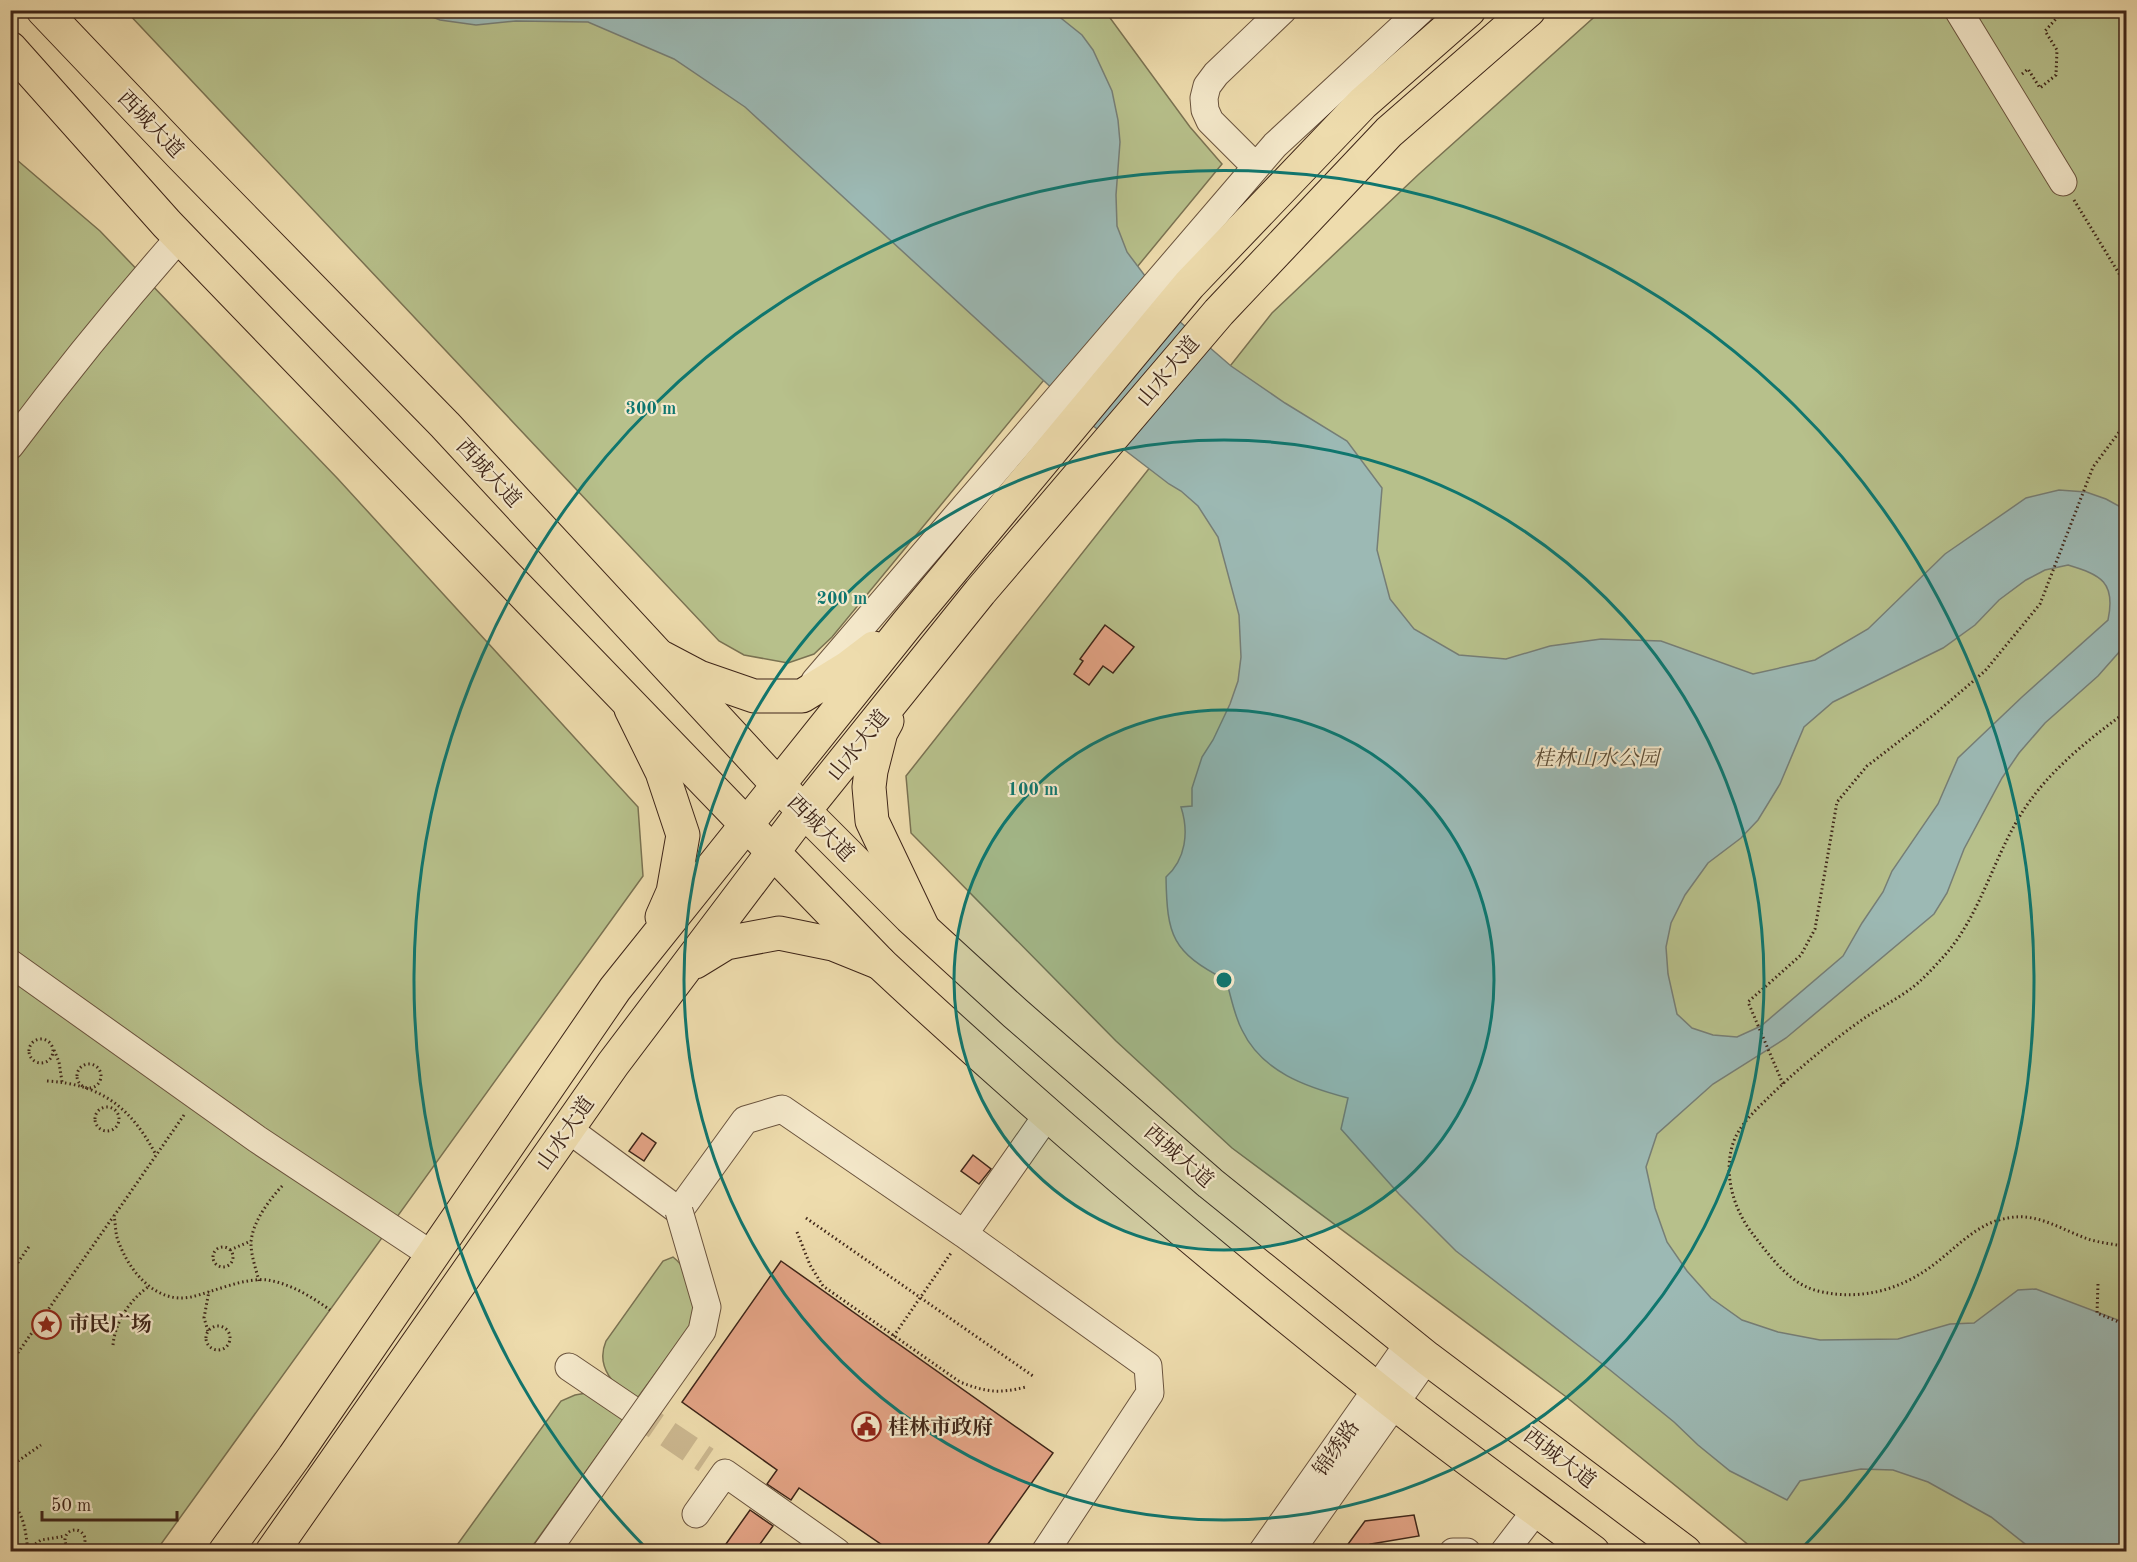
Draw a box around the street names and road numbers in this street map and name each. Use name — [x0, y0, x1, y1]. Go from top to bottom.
street label: 西城大道 — [113, 86, 188, 163]
street label: 山水大道 — [1133, 332, 1204, 411]
street label: 西城大道 — [452, 435, 526, 512]
street label: 山水大道 — [823, 705, 894, 785]
street label: 西城大道 — [783, 791, 858, 866]
street label: 山水大道 — [532, 1092, 599, 1174]
street label: 西城大道 — [1139, 1120, 1218, 1193]
street label: 锦绣路 — [1309, 1416, 1364, 1481]
street label: 西城大道 — [1519, 1424, 1600, 1493]

